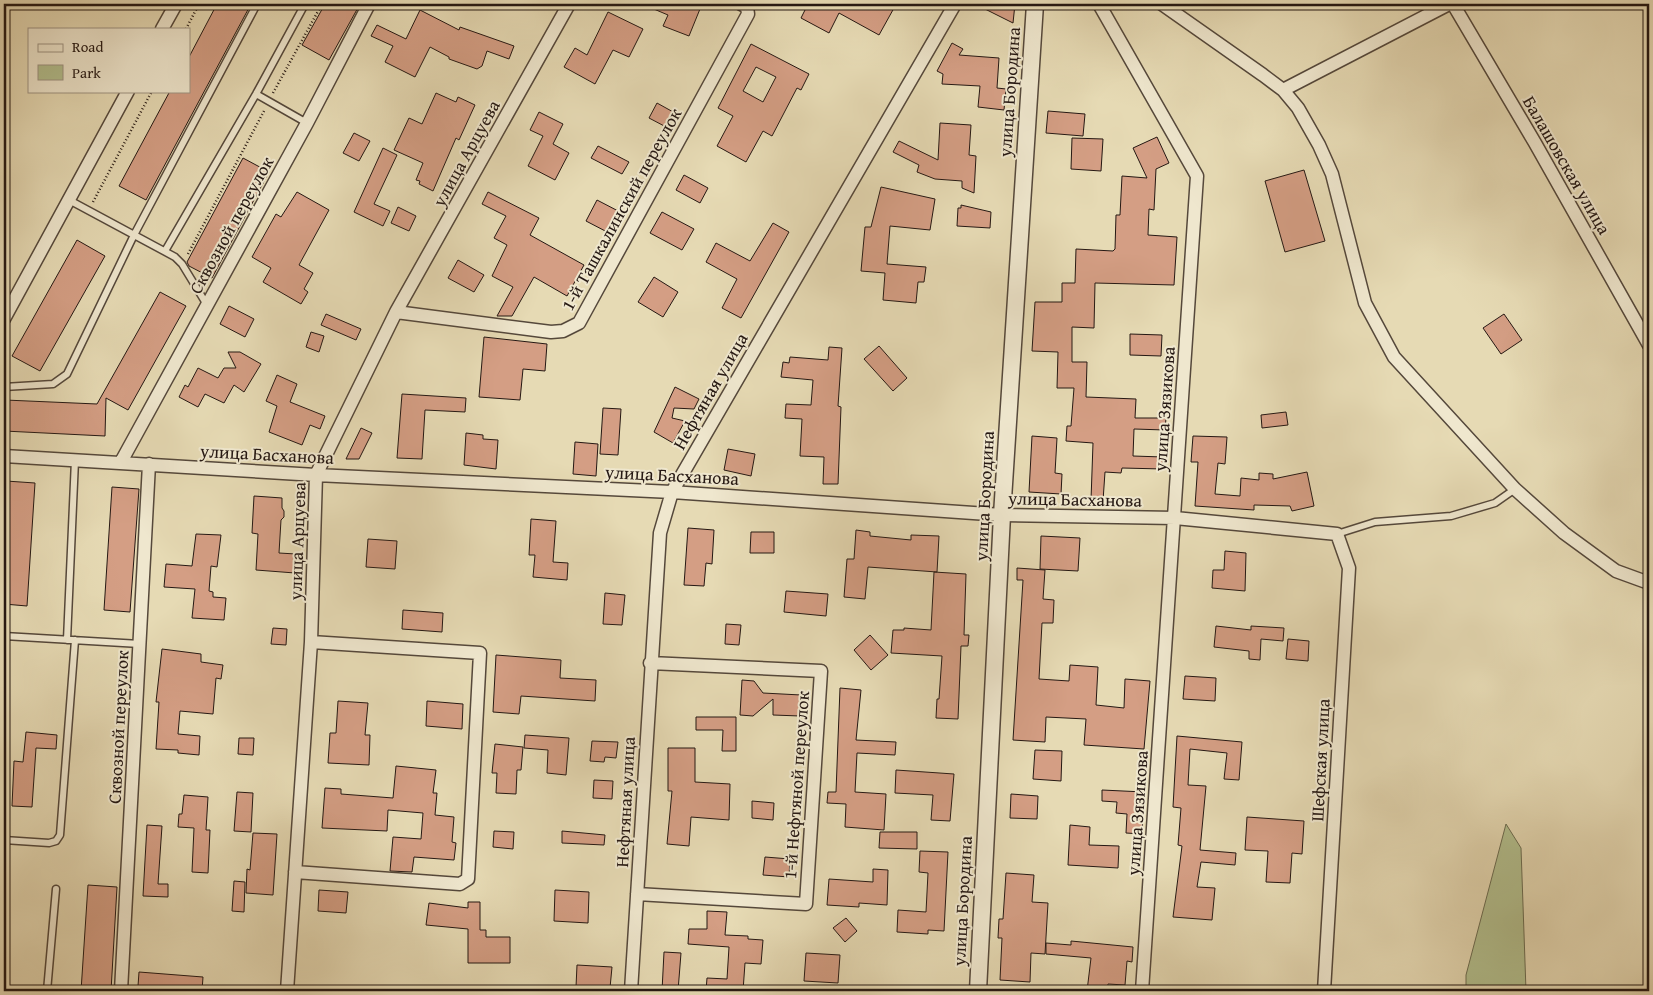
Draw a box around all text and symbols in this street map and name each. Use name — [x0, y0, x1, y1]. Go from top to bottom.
street label: улица Бородина — [991, 26, 1027, 159]
legend — [28, 28, 190, 92]
text: Road — [72, 36, 103, 57]
text: Park — [72, 62, 101, 83]
street label: Балашовская улица — [1516, 90, 1618, 240]
street label: улица Арцуева — [425, 94, 507, 212]
street label: 1-й Ташкалинский переулок — [554, 102, 688, 315]
street label: Сквозной переулок — [182, 151, 280, 299]
street label: Нефтяная улица — [666, 327, 755, 454]
street label: улица Зязикова — [1146, 345, 1182, 474]
street label: улица Бородина — [967, 430, 1001, 563]
street label: улица Басханова — [198, 437, 335, 471]
street label: улица Басханова — [603, 458, 740, 492]
street label: улица Арцуева — [281, 481, 313, 602]
street label: улица Басханова — [1007, 484, 1143, 514]
street label: Сквозной переулок — [100, 649, 136, 804]
street label: 1-й Нефтяной переулок — [776, 689, 816, 880]
street label: Шефская улица — [1303, 697, 1337, 822]
street label: Нефтяная улица — [608, 735, 642, 868]
street label: улица Зязикова — [1119, 749, 1155, 878]
street label: улица Бородина — [945, 835, 979, 968]

